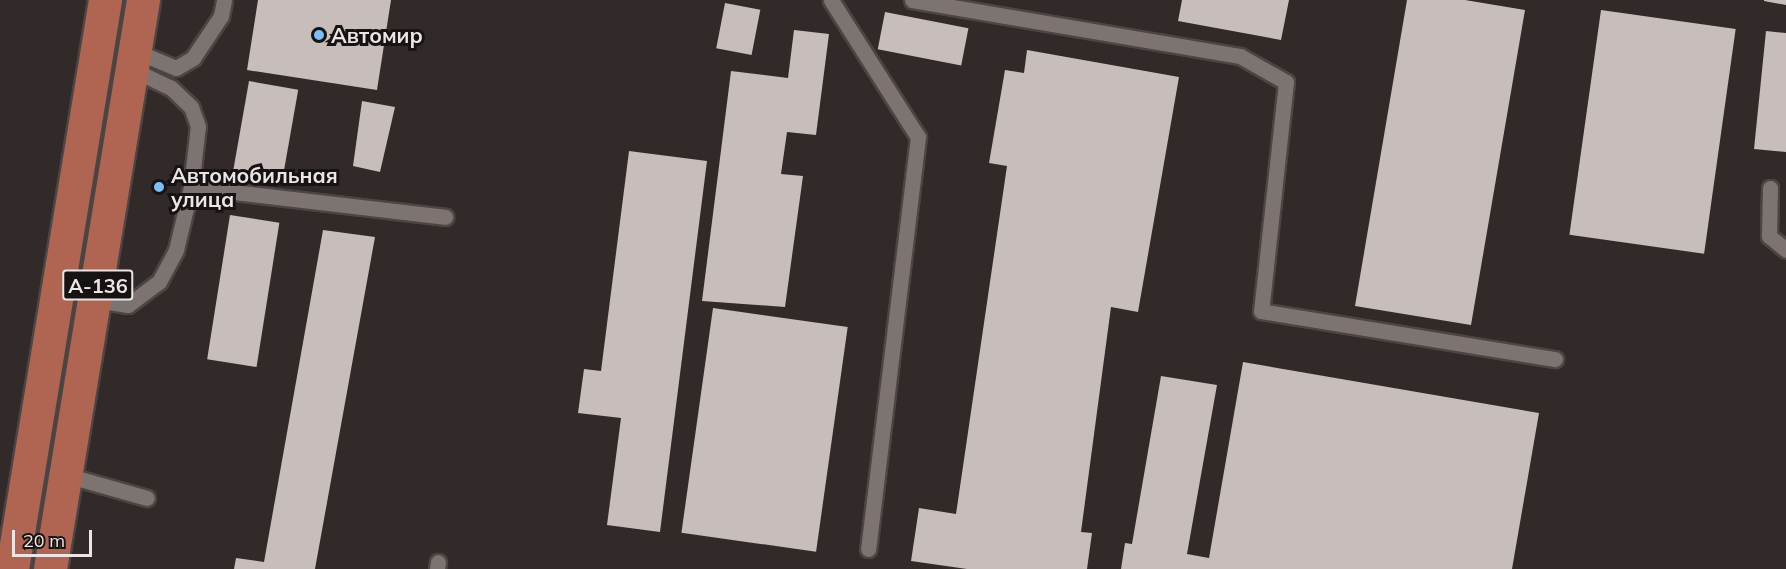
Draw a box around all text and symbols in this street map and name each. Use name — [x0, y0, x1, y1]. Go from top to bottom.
place label: Автомир — [331, 22, 423, 48]
marker: Автомир — [312, 28, 326, 42]
place label: Автомобильная улица — [171, 162, 338, 212]
marker: Автомобильная улица — [152, 180, 166, 194]
road number: А-136 — [62, 268, 134, 302]
scale bar — [15, 518, 94, 556]
text: 20 m — [23, 529, 65, 552]

